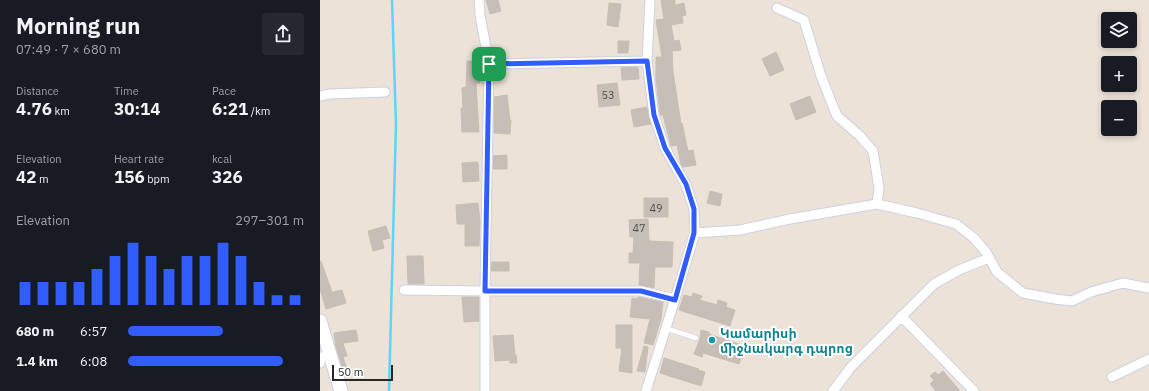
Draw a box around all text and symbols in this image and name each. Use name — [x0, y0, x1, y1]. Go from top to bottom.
text: Morning run — [16, 11, 140, 40]
map controls — [1101, 12, 1137, 136]
button: layers — [1101, 12, 1137, 48]
button: share — [262, 13, 304, 55]
text: 07:49 · 7 × 680 m — [16, 41, 121, 58]
pin — [472, 47, 506, 81]
icon: arrive — [478, 53, 500, 75]
button: + — [1101, 56, 1137, 92]
text: Distance — [16, 84, 59, 98]
text: Time — [114, 84, 139, 98]
text: Pace — [212, 84, 236, 98]
house number: 53 — [601, 88, 615, 102]
text: 4.76 — [16, 98, 52, 120]
text: 30:14 — [114, 98, 160, 120]
text: 6:21 — [212, 98, 248, 120]
button: − — [1101, 100, 1137, 136]
text: km — [52, 104, 70, 118]
text: /km — [248, 104, 270, 118]
text: Elevation — [16, 152, 62, 166]
text: Heart rate — [114, 152, 164, 166]
text: kcal — [212, 152, 232, 166]
text: 42 — [16, 166, 36, 188]
text: 156 — [114, 166, 145, 188]
text: 326 — [212, 166, 243, 188]
text: m — [36, 172, 49, 186]
text: bpm — [145, 172, 170, 186]
house number: 49 — [649, 201, 663, 215]
text: Elevation — [16, 212, 70, 229]
text: 297–301 m — [235, 212, 304, 229]
house number: 47 — [632, 221, 646, 235]
text: 680 m — [16, 323, 54, 340]
text: 6:57 — [80, 323, 107, 340]
place label: Կամարիսի միջնակարգ դպրոց — [720, 325, 853, 357]
marker: Կամարիսի միջնակարգ դպրոց — [707, 335, 717, 345]
text: 1.4 km — [16, 353, 58, 370]
text: 6:08 — [80, 353, 107, 370]
scale bar — [332, 363, 393, 382]
text: 50 m — [338, 365, 363, 379]

